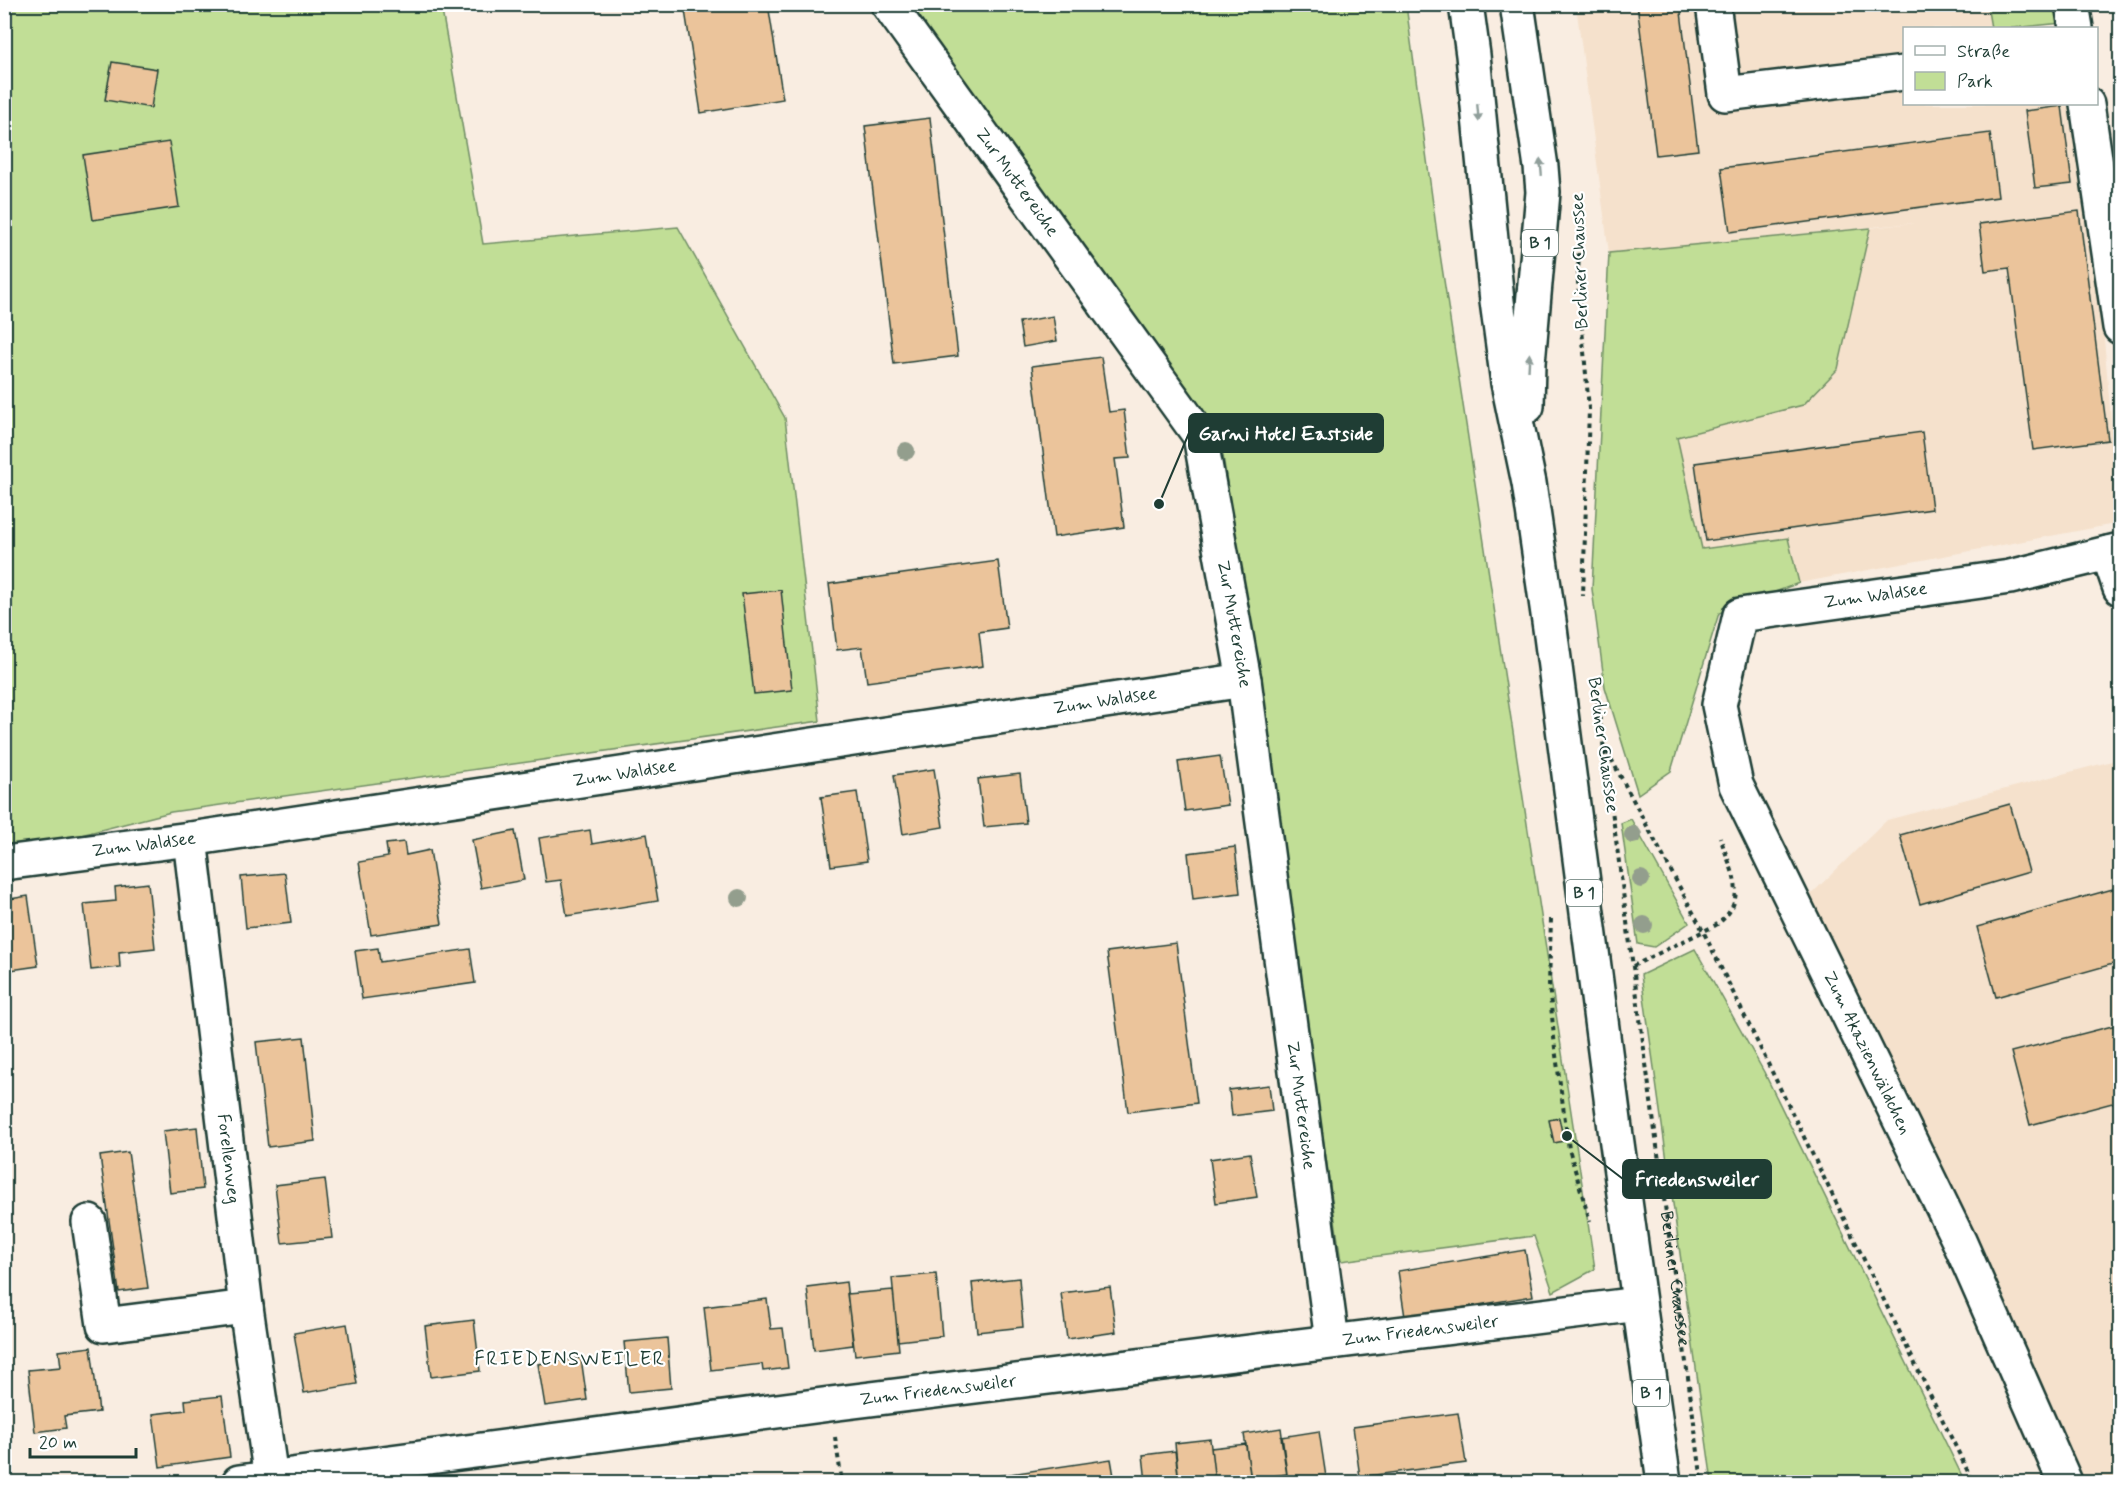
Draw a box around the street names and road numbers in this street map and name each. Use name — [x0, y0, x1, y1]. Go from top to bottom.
street label: Zur Muttereiche — [969, 123, 1064, 242]
street label: Berliner Chaussee — [1566, 192, 1594, 330]
road number: B 1 — [1522, 230, 1558, 256]
street label: Zur Muttereiche — [1211, 558, 1257, 689]
street label: Zum Waldsee — [1822, 577, 1929, 615]
street label: Berliner Chaussee — [1582, 676, 1624, 814]
street label: Zum Waldsee — [1052, 681, 1159, 721]
street label: Zum Waldsee — [571, 754, 678, 793]
street label: Zum Waldsee — [91, 826, 197, 864]
road number: B 1 — [1566, 880, 1602, 906]
street label: Zum Akazienwäldchen — [1817, 967, 1917, 1139]
street label: Zur Muttereiche — [1280, 1040, 1321, 1171]
street label: Forellenweg — [211, 1112, 246, 1205]
street label: Berliner Chaussee — [1654, 1210, 1696, 1348]
street label: Zum Friedensweiler — [1341, 1309, 1501, 1353]
street label: Zum Friedensweiler — [858, 1369, 1018, 1412]
road number: B 1 — [1633, 1380, 1669, 1406]

